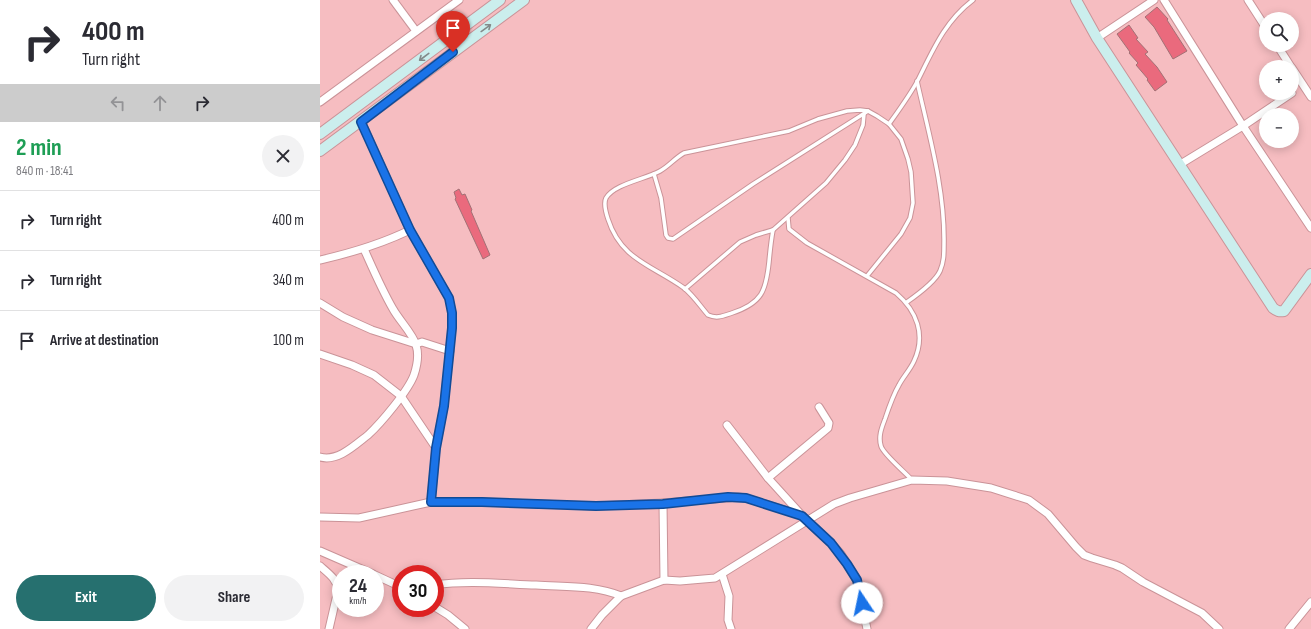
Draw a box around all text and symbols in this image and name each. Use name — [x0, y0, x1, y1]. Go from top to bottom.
pin — [436, 11, 470, 52]
map controls — [1259, 12, 1299, 148]
button: search — [1259, 12, 1299, 52]
text: 400 m — [82, 15, 145, 48]
icon: right — [16, 16, 68, 68]
icon: arrive — [442, 17, 464, 39]
one-way arrow — [481, 24, 492, 32]
text: Turn right — [82, 49, 140, 70]
one-way arrow — [419, 53, 430, 61]
button: + — [1259, 60, 1299, 100]
icon: left — [107, 92, 129, 114]
icon: ahead — [149, 92, 171, 114]
icon: right — [191, 92, 213, 114]
button: − — [1259, 108, 1299, 148]
text: 2 min — [16, 133, 62, 162]
button: close — [262, 135, 304, 177]
text: 840 m · 18:41 — [16, 163, 73, 179]
icon: right — [16, 210, 38, 232]
text: Turn right — [50, 211, 102, 230]
text: 400 m — [272, 211, 304, 230]
icon: right — [16, 270, 38, 292]
text: Turn right — [50, 271, 102, 290]
text: 340 m — [273, 271, 304, 290]
icon: arrive — [16, 330, 38, 352]
text: Arrive at destination — [50, 331, 159, 350]
text: 100 m — [273, 331, 304, 350]
speed limit sign: 30 — [392, 565, 444, 617]
text: 24 — [349, 574, 367, 598]
button: Exit — [16, 575, 156, 621]
button: Share — [164, 575, 304, 621]
position arrow — [841, 582, 883, 624]
text: km/h — [349, 595, 367, 607]

